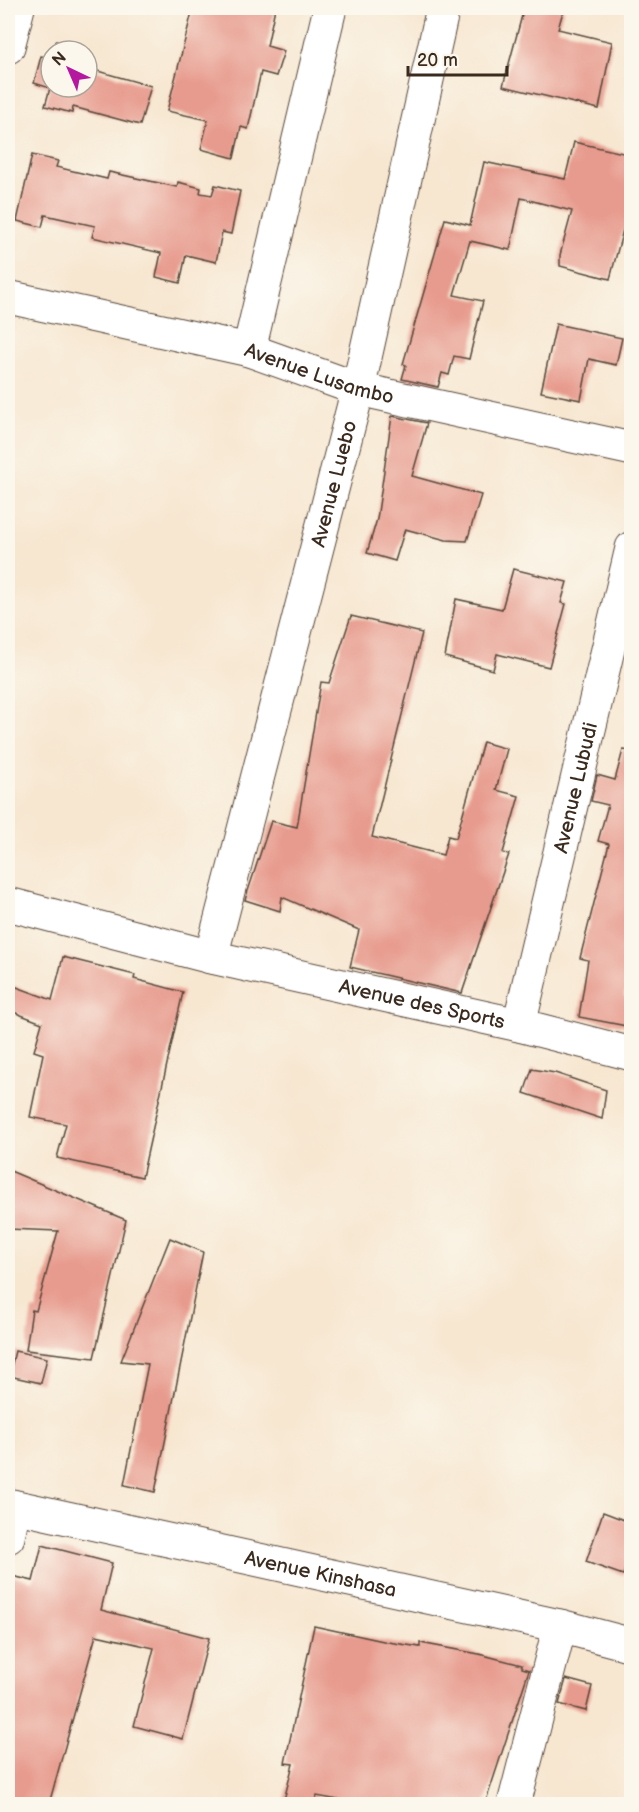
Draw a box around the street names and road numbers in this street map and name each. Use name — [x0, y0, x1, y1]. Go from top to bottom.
street label: Avenue Lusambo — [241, 338, 396, 409]
street label: Avenue Luebo — [307, 418, 362, 550]
street label: Avenue Lubudi — [549, 720, 603, 856]
street label: Avenue des Sports — [337, 975, 507, 1035]
street label: Avenue Kinshasa — [242, 1546, 399, 1603]

